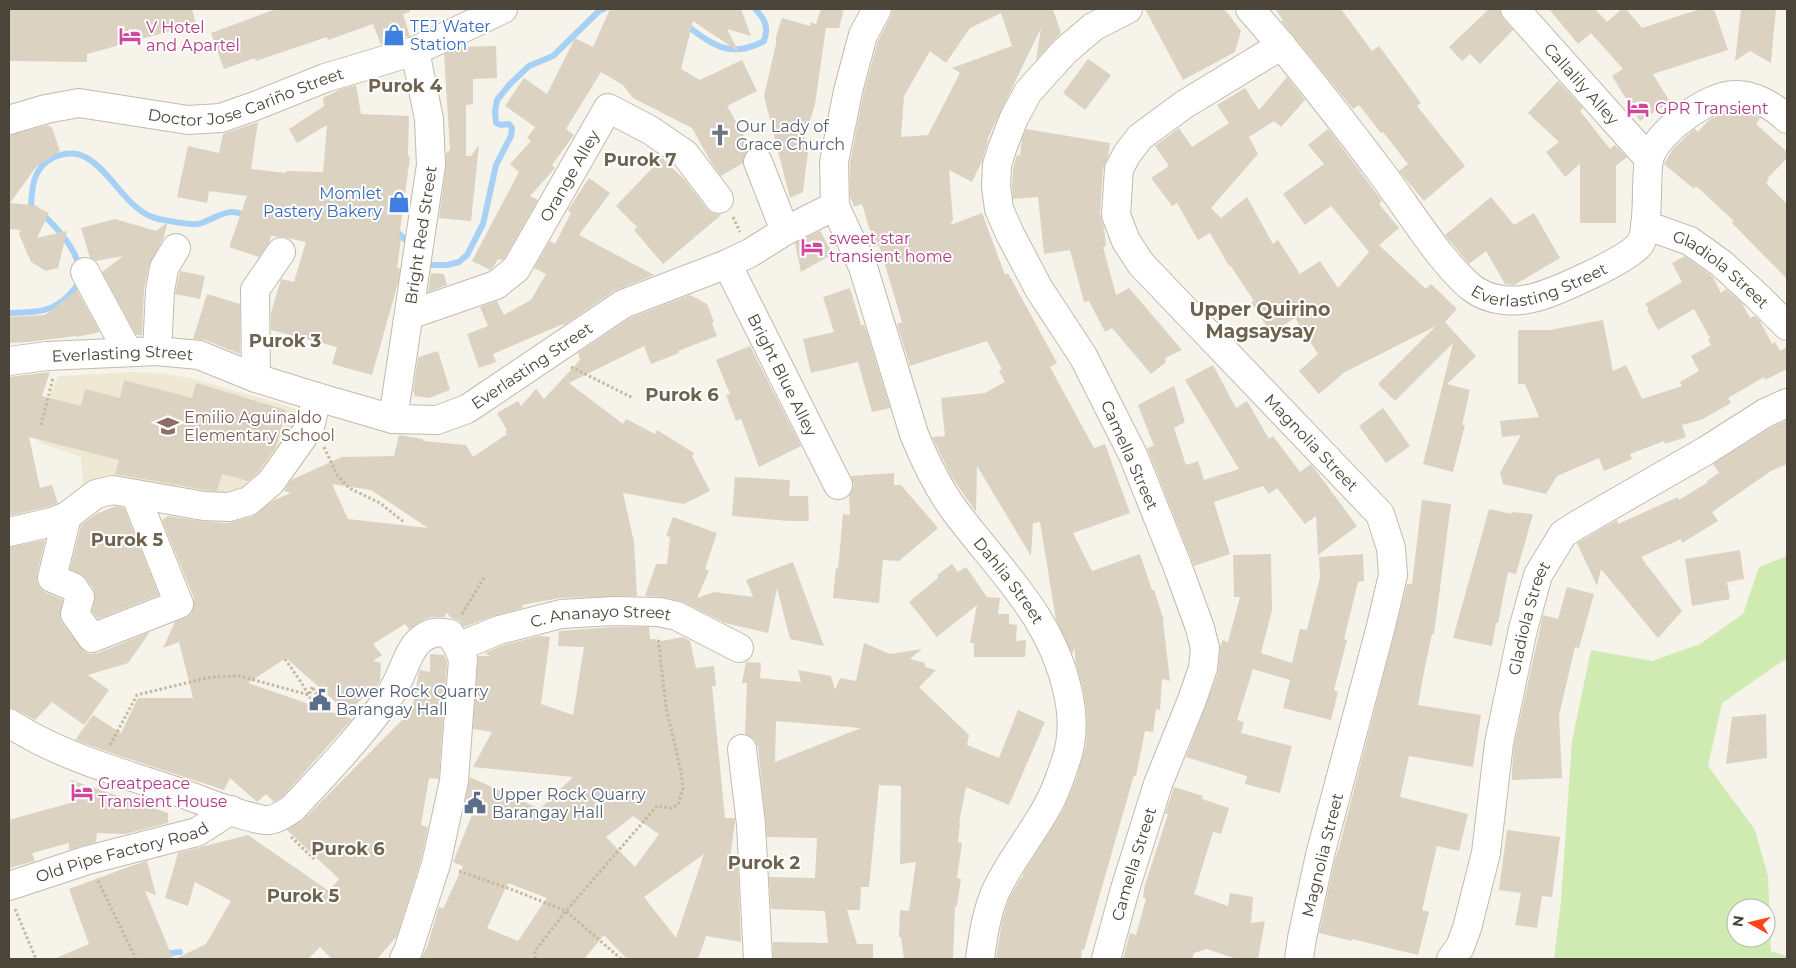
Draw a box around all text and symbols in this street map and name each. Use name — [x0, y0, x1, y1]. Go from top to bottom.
place label: TEJ Water Station — [410, 17, 491, 54]
place label: V Hotel and Apartel — [146, 18, 240, 55]
shop icon: TEJ Water Station — [381, 22, 407, 48]
hotel icon: V Hotel and Apartel — [117, 23, 143, 49]
street label: Callalily Alley — [1540, 39, 1623, 129]
street label: Doctor Jose Cariño Street — [147, 64, 346, 130]
district label: Purok 4 — [368, 75, 443, 97]
hotel icon: GPR Transient — [1625, 95, 1651, 121]
place label: GPR Transient — [1655, 99, 1769, 118]
place label: Our Lady of Grace Church — [736, 117, 845, 154]
church icon: Our Lady of Grace Church — [707, 122, 733, 148]
street label: Orange Alley — [536, 126, 604, 225]
district label: Purok 7 — [604, 149, 676, 171]
street label: Bright Red Street — [401, 164, 441, 306]
place label: Momlet Pastery Bakery — [263, 184, 382, 221]
shop icon: Momlet Pastery Bakery — [386, 189, 412, 215]
street label: Gladiola Street — [1670, 227, 1773, 313]
place label: sweet star transient home — [829, 229, 952, 266]
hotel icon: sweet star transient home — [799, 234, 825, 260]
street label: Everlasting Street — [1468, 259, 1611, 311]
district label: Upper Quirino Magsaysay — [1189, 298, 1331, 343]
street label: Bright Blue Alley — [744, 311, 821, 440]
street label: Everlasting Street — [468, 318, 596, 413]
district label: Purok 3 — [249, 330, 322, 352]
street label: Everlasting Street — [51, 342, 195, 366]
district label: Purok 6 — [645, 384, 719, 406]
street label: Magnolia Street — [1260, 390, 1362, 496]
street label: Camella Street — [1097, 397, 1162, 513]
place label: Emilio Aguinaldo Elementary School — [184, 408, 335, 445]
school or university icon: Emilio Aguinaldo Elementary School — [155, 413, 181, 439]
district label: Purok 5 — [91, 529, 164, 551]
street label: Dahlia Street — [969, 534, 1048, 628]
street label: Gladiola Street — [1505, 557, 1555, 677]
street label: C. Ananayo Street — [528, 602, 674, 632]
place label: Lower Rock Quarry Barangay Hall — [336, 682, 489, 719]
public building icon: Lower Rock Quarry Barangay Hall — [307, 687, 333, 713]
place label: Greatpeace Transient House — [98, 774, 228, 811]
hotel icon: Greatpeace Transient House — [69, 779, 95, 805]
place label: Upper Rock Quarry Barangay Hall — [492, 785, 646, 822]
public building icon: Upper Rock Quarry Barangay Hall — [462, 790, 488, 816]
street label: Magnolia Street — [1298, 791, 1347, 919]
street label: Camella Street — [1108, 804, 1160, 923]
street label: Old Pipe Factory Road — [33, 818, 212, 887]
district label: Purok 6 — [311, 838, 385, 860]
district label: Purok 2 — [728, 852, 801, 874]
district label: Purok 5 — [267, 885, 340, 907]
north arrow — [1726, 898, 1776, 948]
text: N — [1728, 914, 1748, 928]

